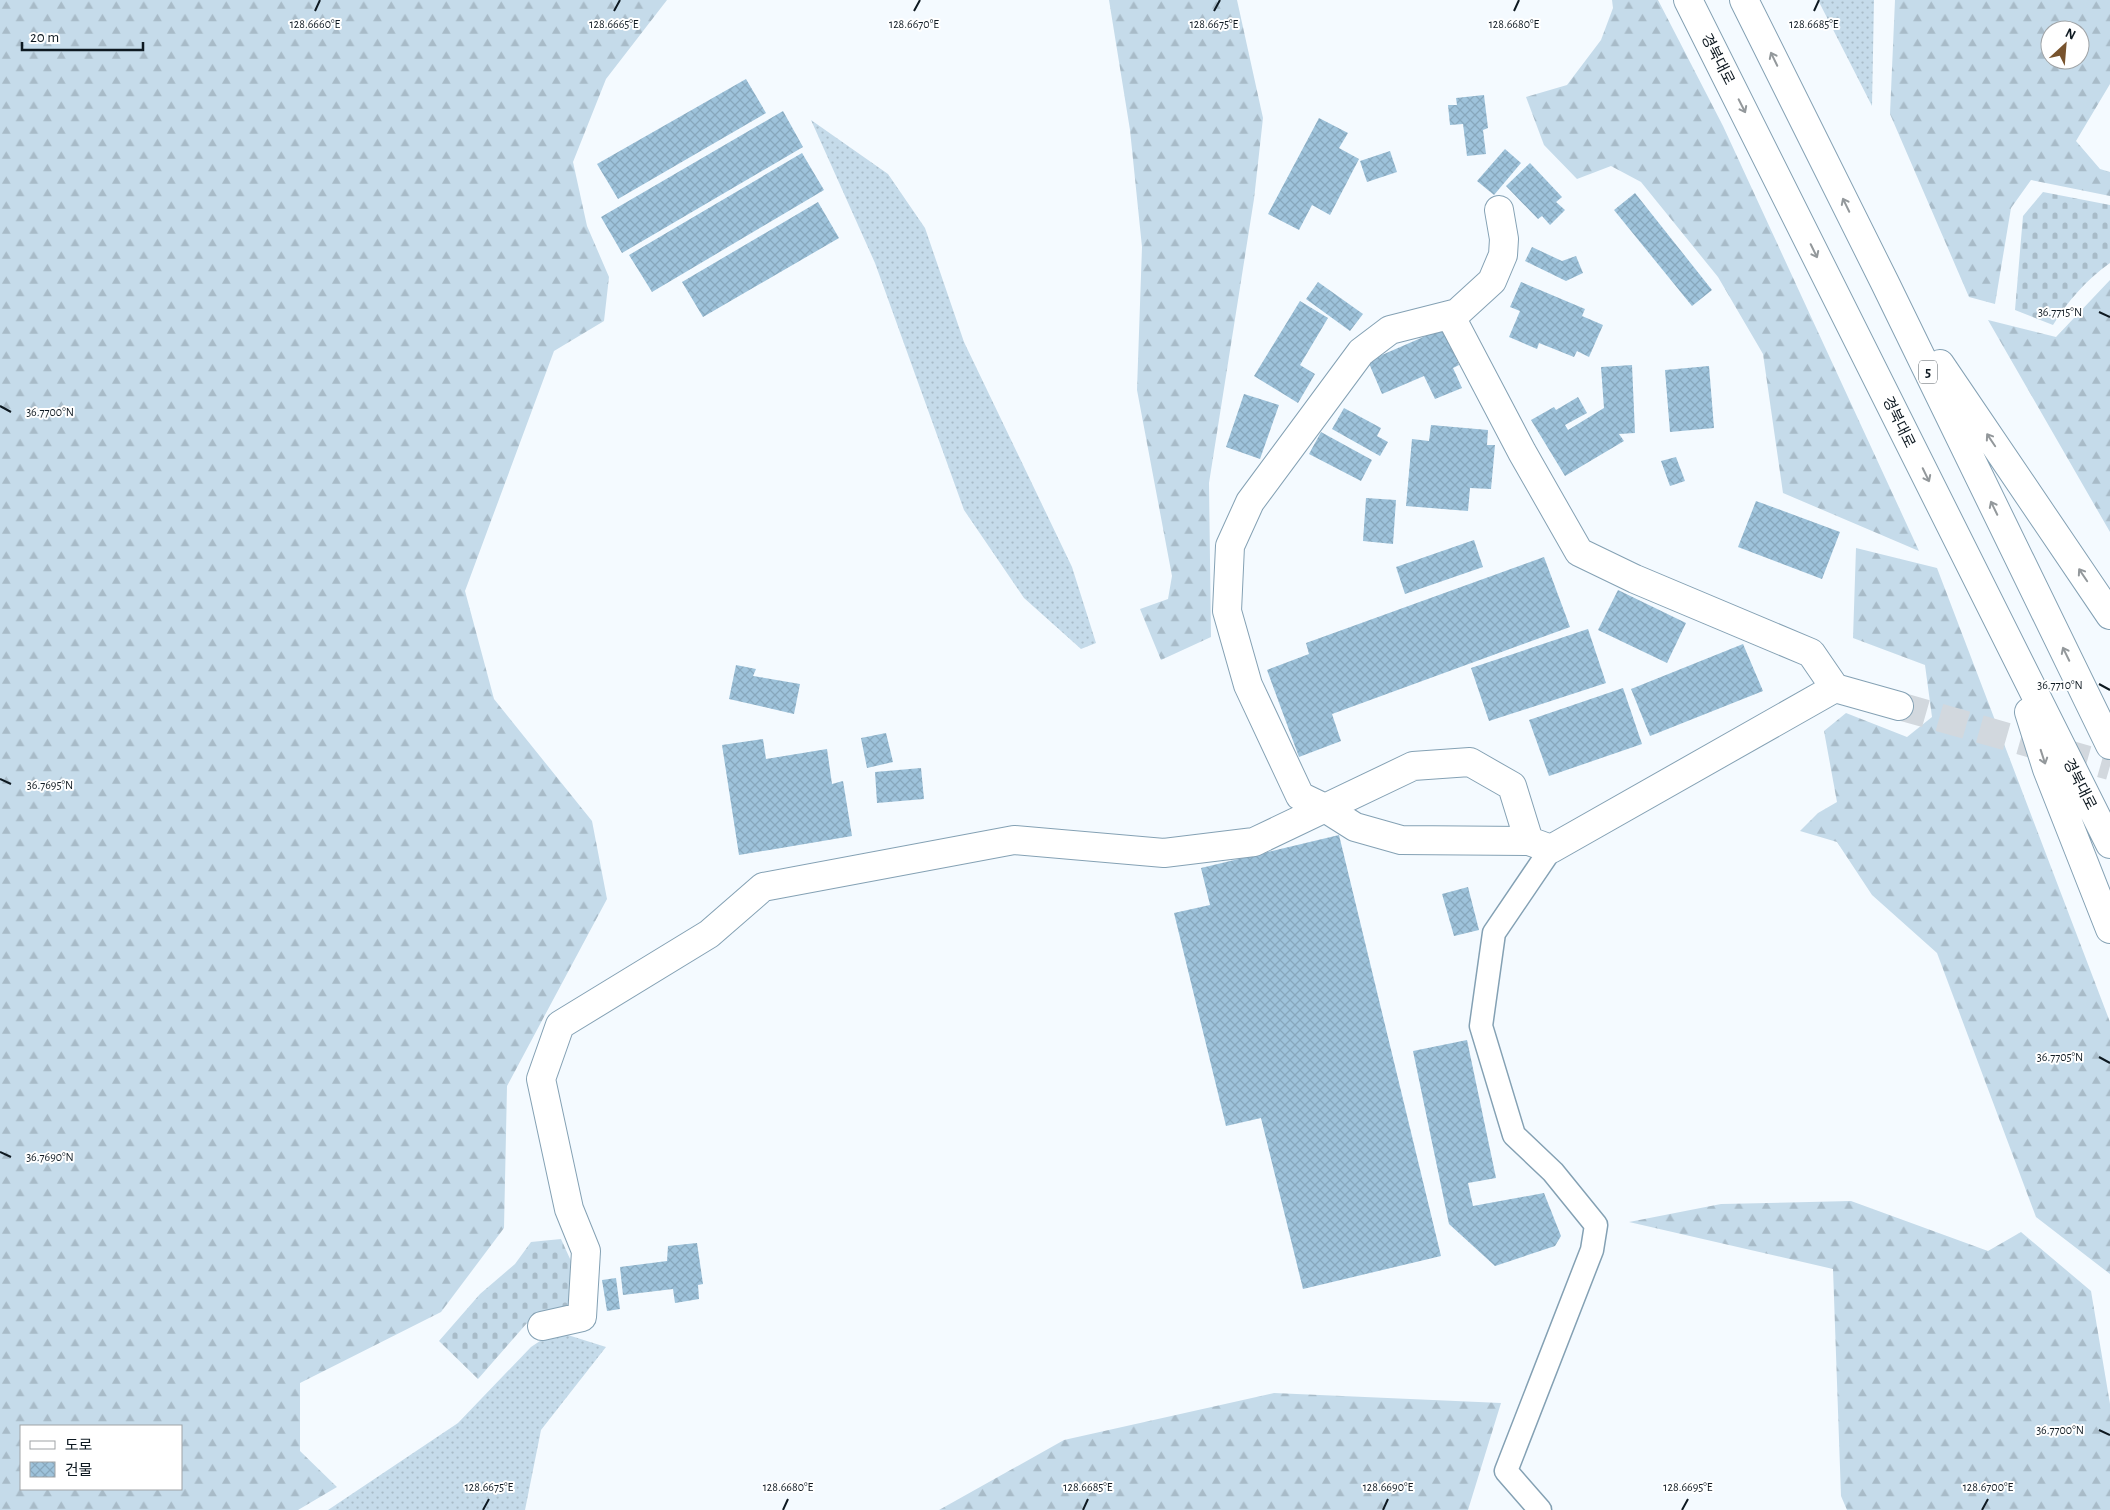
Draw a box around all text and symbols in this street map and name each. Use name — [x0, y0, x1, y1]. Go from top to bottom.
text: 128.6660°E — [290, 18, 340, 30]
text: 128.6665°E — [589, 18, 639, 30]
text: 128.6670°E — [889, 18, 939, 30]
text: 128.6675°E — [1190, 18, 1239, 30]
text: 128.6680°E — [1489, 18, 1540, 30]
text: 128.6685°E — [1789, 18, 1839, 30]
scale bar — [22, 20, 144, 52]
north arrow — [2040, 20, 2090, 70]
text: N — [2063, 26, 2078, 43]
text: 20 m — [30, 30, 59, 45]
street label: 경북대로 — [1698, 31, 1738, 87]
one-way arrow — [1768, 52, 1778, 67]
one-way arrow — [1737, 98, 1747, 113]
one-way arrow — [1841, 197, 1851, 212]
one-way arrow — [1810, 243, 1820, 258]
text: 36.7715°N — [2038, 306, 2082, 318]
road number: 5 — [1919, 361, 1937, 384]
street label: 경북대로 — [1880, 394, 1918, 450]
text: 36.7700°N — [26, 406, 74, 418]
one-way arrow — [1986, 433, 1997, 447]
one-way arrow — [1922, 467, 1931, 482]
one-way arrow — [1989, 500, 1999, 515]
one-way arrow — [2078, 568, 2088, 582]
one-way arrow — [2060, 647, 2070, 662]
text: 36.7710°N — [2037, 679, 2083, 691]
one-way arrow — [2039, 749, 2049, 765]
street label: 경북대로 — [2060, 756, 2100, 812]
text: 36.7695°N — [27, 779, 73, 791]
text: 36.7705°N — [2037, 1051, 2083, 1063]
text: 36.7690°N — [26, 1151, 74, 1163]
text: 36.7700°N — [2036, 1424, 2084, 1436]
legend — [20, 1425, 182, 1490]
text: 도로 — [65, 1438, 93, 1453]
text: 건물 — [65, 1462, 93, 1478]
text: 128.6675°E — [465, 1481, 514, 1493]
text: 128.6680°E — [763, 1481, 814, 1493]
text: 128.6685°E — [1063, 1481, 1113, 1493]
text: 128.6690°E — [1363, 1481, 1413, 1493]
text: 128.6695°E — [1663, 1481, 1713, 1493]
text: 128.6700°E — [1963, 1481, 2014, 1493]

